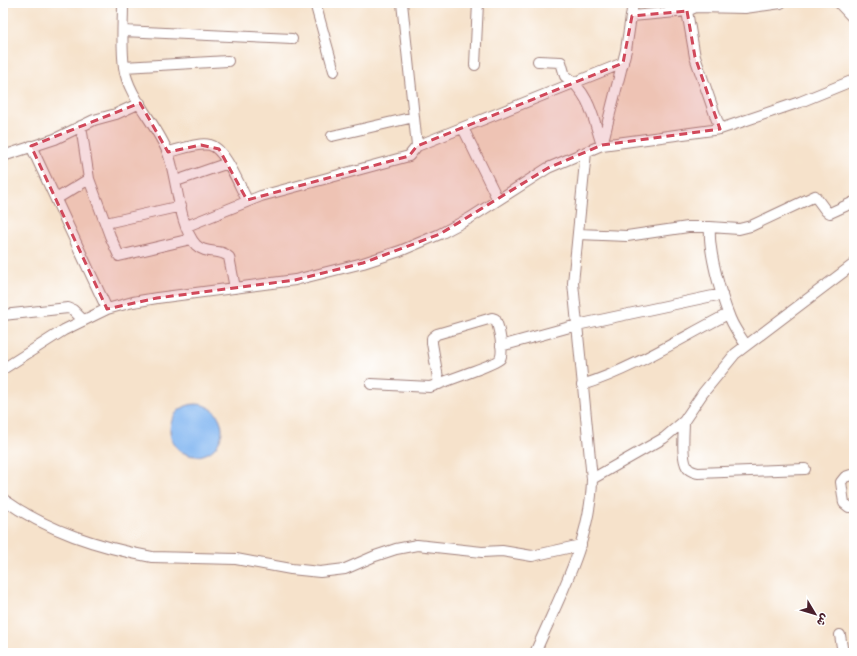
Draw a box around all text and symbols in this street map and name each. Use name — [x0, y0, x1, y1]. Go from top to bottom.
north arrow — [795, 594, 835, 634]
text: ش — [813, 610, 832, 629]

